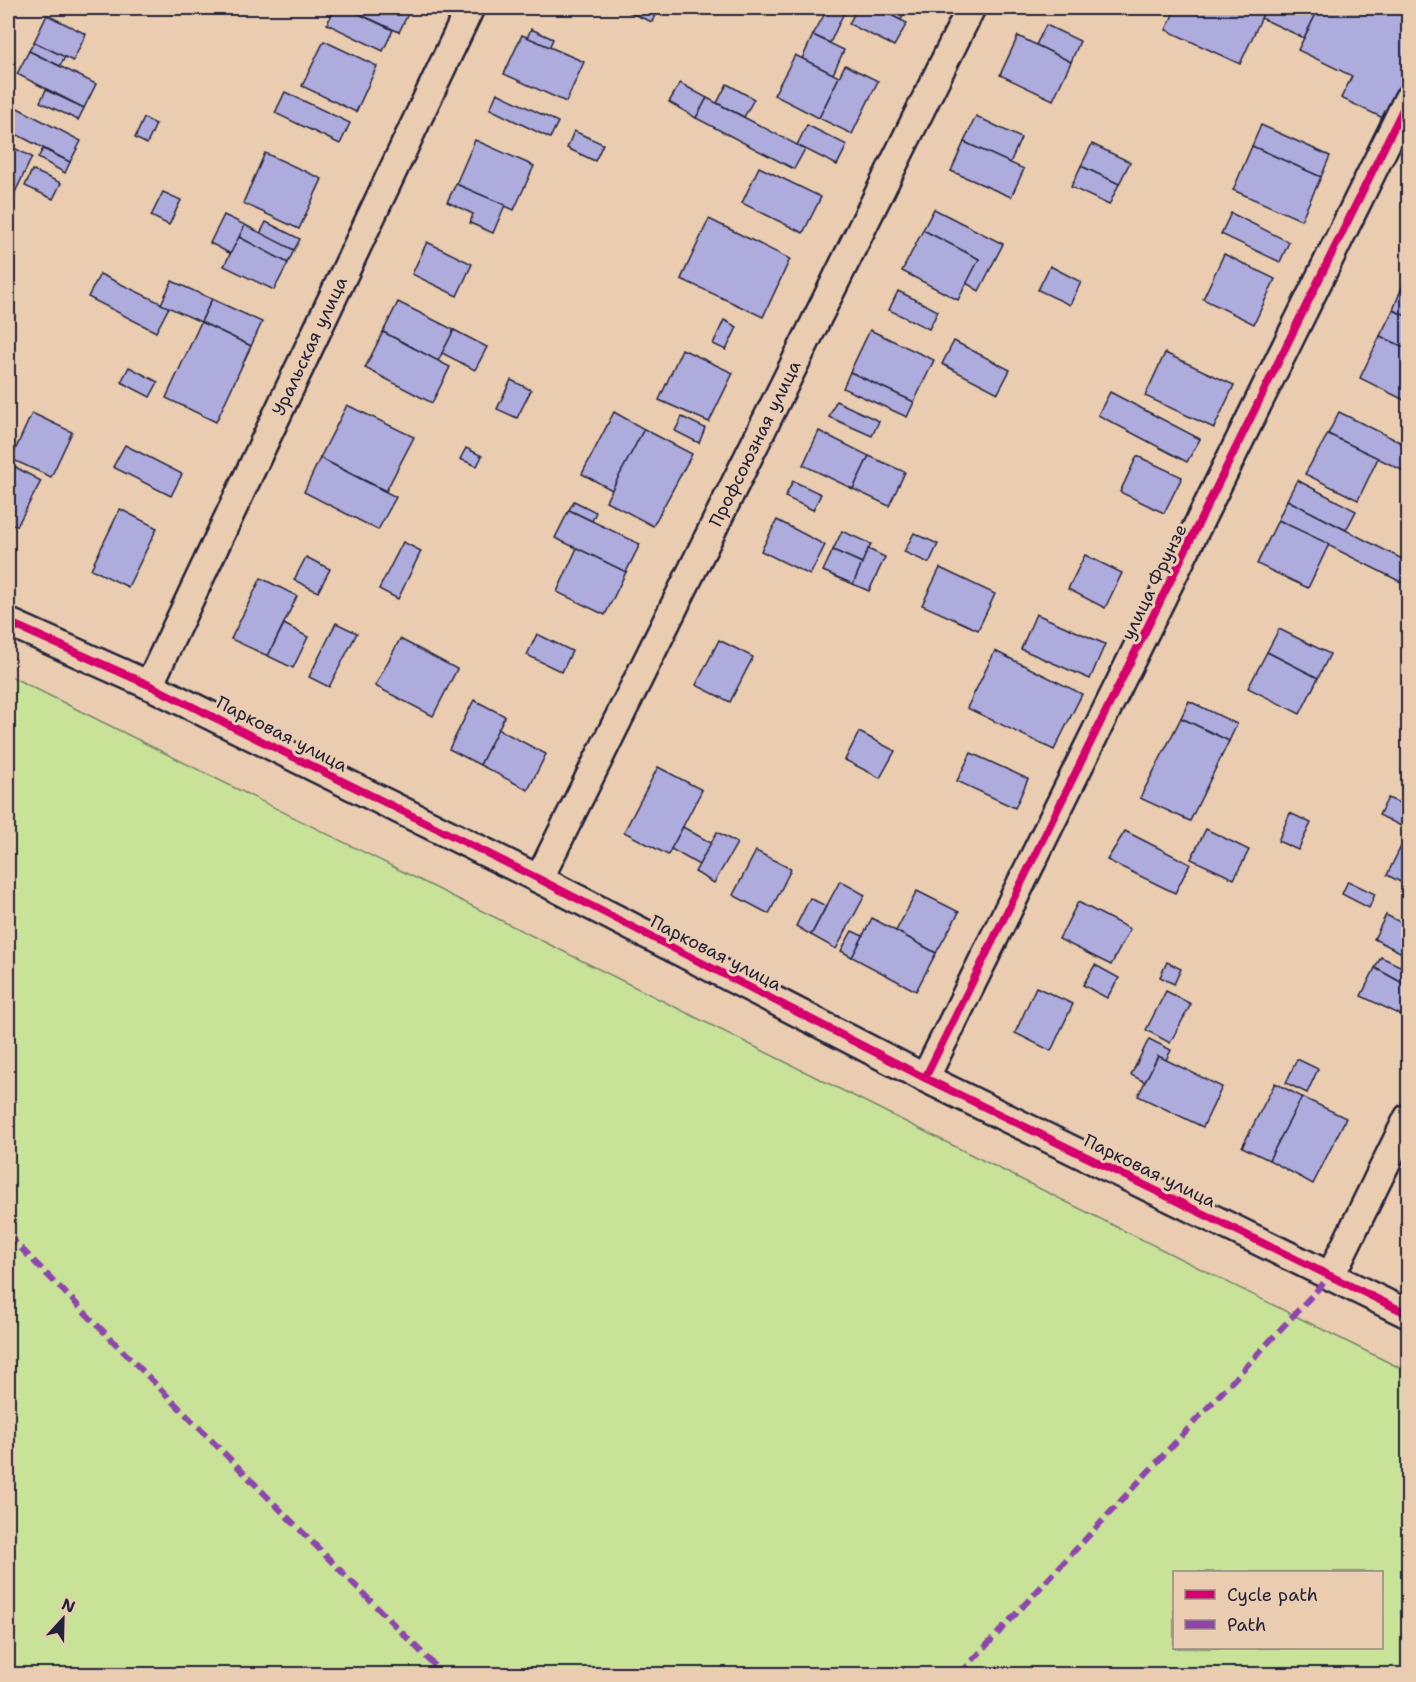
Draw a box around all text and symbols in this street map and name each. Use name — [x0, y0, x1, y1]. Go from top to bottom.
street label: Уральская улица — [266, 273, 353, 420]
street label: Профсоюзная улица — [704, 356, 806, 531]
street label: улица Фрунзе — [1115, 520, 1193, 644]
street label: Парковая улица — [212, 691, 352, 777]
street label: Парковая улица — [646, 910, 786, 996]
street label: Парковая улица — [1080, 1129, 1220, 1213]
legend — [1173, 1571, 1383, 1649]
text: Cycle path — [1227, 1583, 1318, 1607]
north arrow — [33, 1589, 93, 1649]
text: N — [59, 1593, 78, 1618]
text: Path — [1227, 1613, 1266, 1637]

